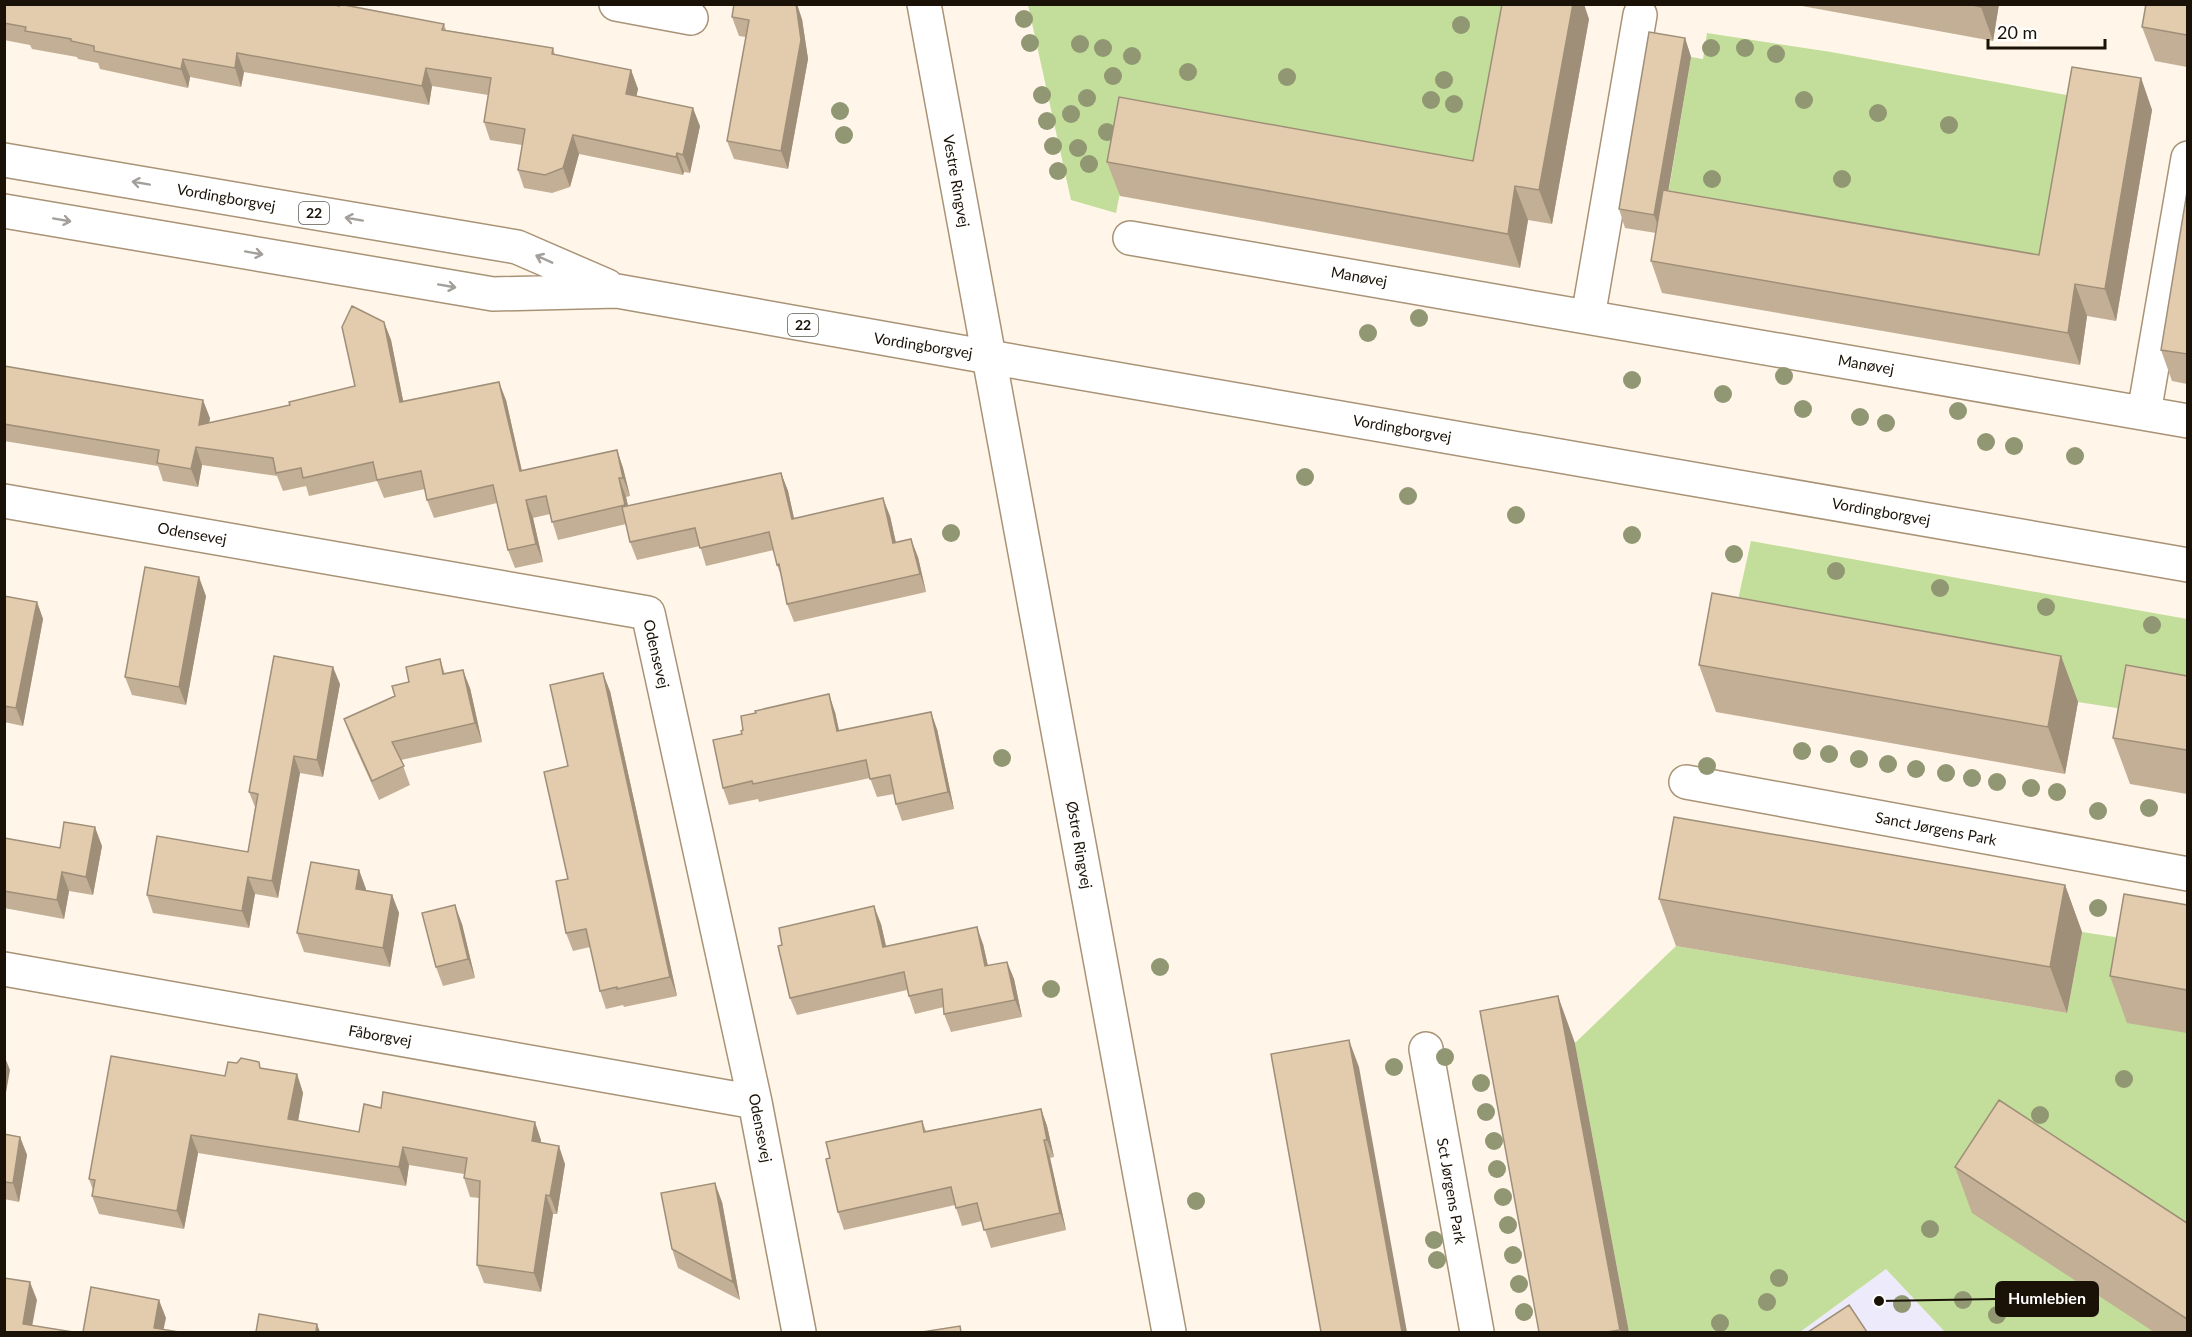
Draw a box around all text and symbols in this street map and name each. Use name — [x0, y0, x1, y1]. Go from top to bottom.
scale bar — [1988, 12, 2105, 50]
text: 20 m — [1997, 21, 2037, 43]
street label: Vestre Ringvej — [940, 133, 974, 229]
one-way arrow — [131, 178, 151, 189]
street label: Vordingborgvej — [175, 179, 277, 215]
road number: 22 — [299, 202, 329, 224]
one-way arrow — [344, 214, 364, 225]
one-way arrow — [52, 215, 72, 226]
one-way arrow — [244, 248, 264, 259]
one-way arrow — [535, 253, 554, 264]
street label: Manøvej — [1330, 262, 1389, 290]
one-way arrow — [436, 281, 456, 292]
road number: 22 — [788, 314, 818, 336]
street label: Vordingborgvej — [872, 328, 974, 362]
street label: Manøvej — [1837, 350, 1896, 378]
street label: Vordingborgvej — [1351, 410, 1453, 446]
street label: Vordingborgvej — [1830, 493, 1932, 529]
street label: Odensevej — [156, 518, 228, 548]
street label: Odensevej — [640, 618, 674, 690]
street label: Østre Ringvej — [1063, 800, 1097, 890]
street label: Sanct Jørgens Park — [1874, 807, 1999, 849]
street label: Fåborgvej — [347, 1021, 413, 1049]
street label: Odensevej — [745, 1092, 776, 1164]
street label: Sct Jørgens Park — [1434, 1136, 1470, 1246]
callout: Humlebien — [1996, 1282, 2098, 1316]
text: Humlebien — [2008, 1288, 2086, 1307]

